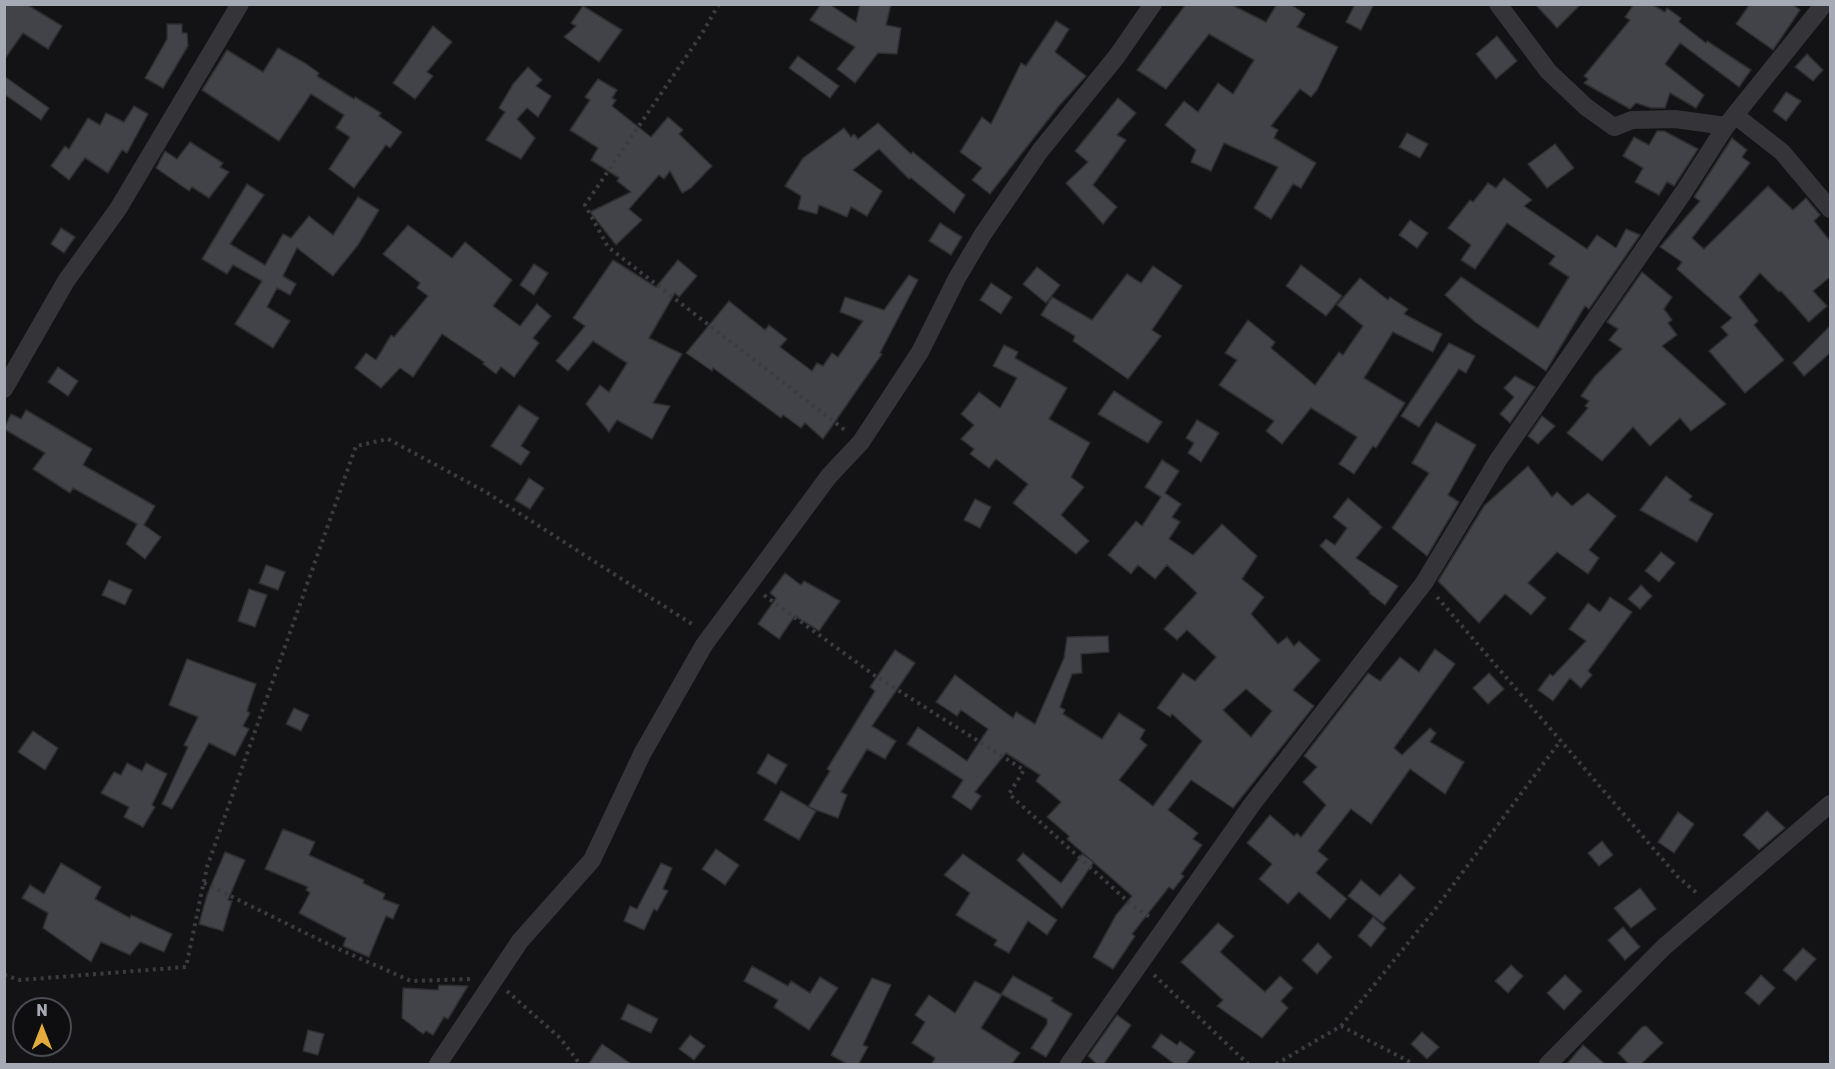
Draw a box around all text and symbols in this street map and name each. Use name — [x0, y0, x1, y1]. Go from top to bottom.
north arrow — [12, 997, 72, 1057]
text: N — [36, 1001, 48, 1020]

